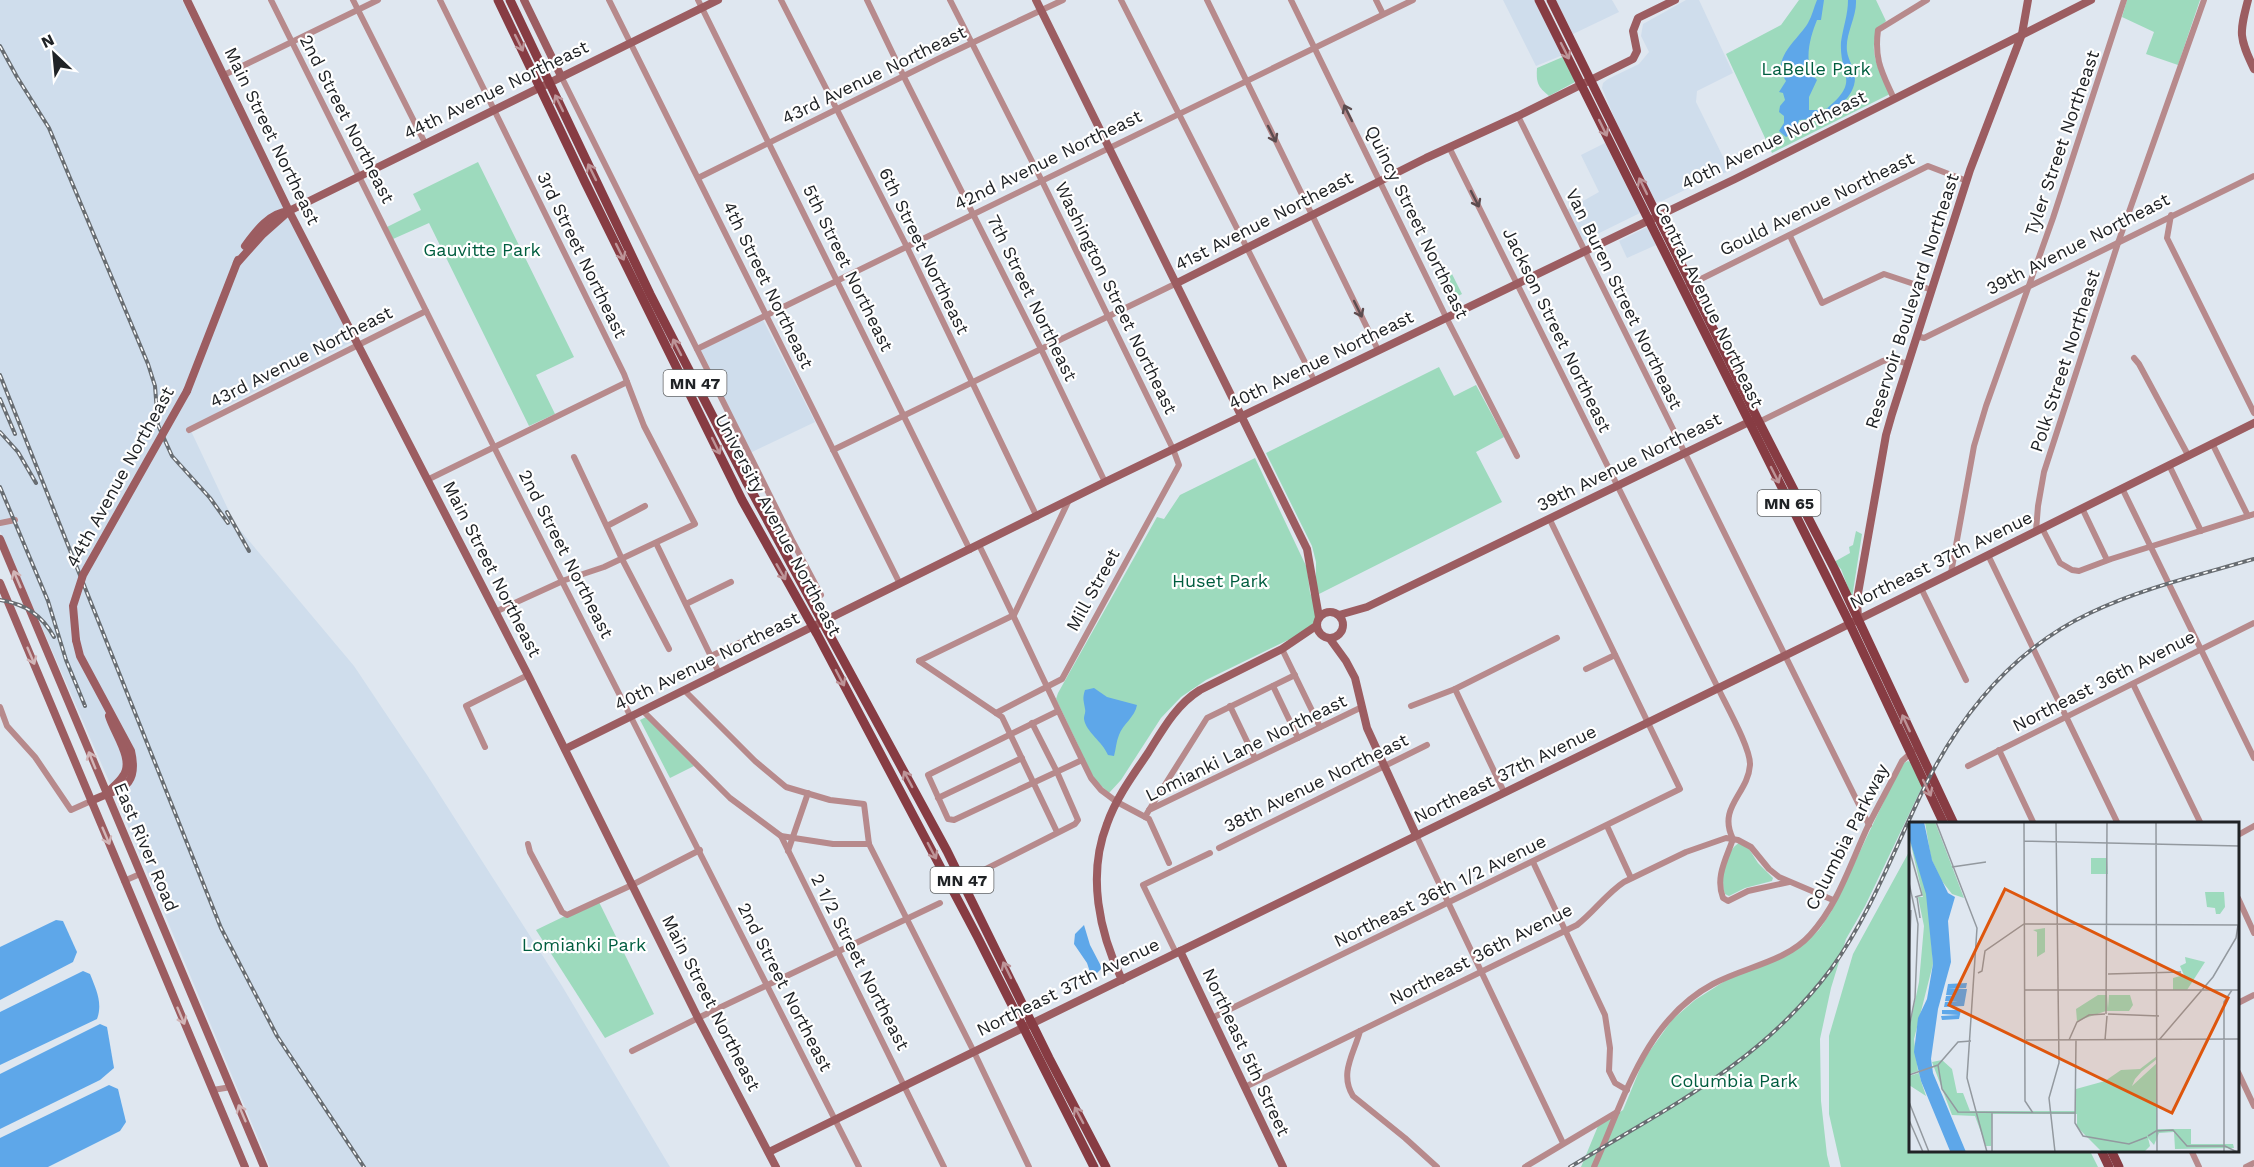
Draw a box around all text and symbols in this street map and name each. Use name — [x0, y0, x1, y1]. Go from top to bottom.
street label: 43rd Avenue Northeast — [778, 21, 970, 128]
north arrow — [24, 24, 84, 84]
text: N — [38, 30, 57, 52]
street label: 2nd Street Northeast — [296, 31, 399, 207]
one-way arrow — [513, 34, 525, 52]
street label: 44th Avenue Northeast — [400, 35, 592, 143]
one-way arrow — [1559, 42, 1571, 59]
street label: Main Street Northeast — [220, 44, 325, 228]
street label: Tyler Street Northeast — [2020, 47, 2103, 238]
park label: LaBelle Park — [1761, 58, 1871, 79]
street label: 40th Avenue Northeast — [1678, 85, 1870, 193]
one-way arrow — [553, 95, 564, 113]
street label: 42nd Avenue Northeast — [951, 105, 1145, 214]
one-way arrow — [1342, 105, 1354, 122]
one-way arrow — [1598, 118, 1610, 136]
street label: Quincy Street Northeast — [1361, 122, 1474, 322]
one-way arrow — [1267, 125, 1279, 143]
street label: Gould Avenue Northeast — [1716, 147, 1918, 260]
one-way arrow — [585, 164, 597, 182]
street label: 6th Street Northeast — [875, 164, 974, 338]
street label: 41st Avenue Northeast — [1171, 166, 1357, 275]
street label: 3rd Street Northeast — [533, 168, 632, 342]
street label: Reservoir Boulevard Northeast — [1860, 170, 1963, 431]
street label: Washington Street Northeast — [1051, 178, 1182, 418]
one-way arrow — [1637, 178, 1649, 196]
street label: 5th Street Northeast — [799, 181, 898, 355]
street label: Van Buren Street Northeast — [1562, 185, 1687, 413]
street label: 39th Avenue Northeast — [1983, 188, 2173, 299]
one-way arrow — [1469, 190, 1481, 207]
street label: 4th Street Northeast — [719, 198, 818, 372]
street label: Central Avenue Northeast — [1651, 199, 1769, 411]
street label: 7th Street Northeast — [983, 211, 1082, 385]
street label: Jackson Street Northeast — [1499, 224, 1616, 436]
park label: Gauvitte Park — [423, 239, 541, 260]
one-way arrow — [615, 243, 626, 261]
street label: Polk Street Northeast — [2025, 267, 2104, 455]
one-way arrow — [1353, 300, 1365, 318]
street label: 43rd Avenue Northeast — [206, 301, 396, 412]
street label: 40th Avenue Northeast — [1225, 305, 1417, 413]
one-way arrow — [671, 339, 683, 357]
road number: MN 47 — [664, 370, 726, 396]
street label: 44th Avenue Northeast — [61, 383, 178, 571]
street label: 39th Avenue Northeast — [1533, 408, 1725, 515]
street label: University Avenue Northeast — [711, 410, 846, 640]
one-way arrow — [710, 436, 722, 454]
one-way arrow — [1769, 465, 1781, 483]
street label: 2nd Street Northeast — [515, 466, 618, 642]
street label: Main Street Northeast — [439, 477, 546, 661]
road number: MN 65 — [1758, 490, 1820, 516]
street label: Northeast 37th Avenue — [1846, 506, 2036, 613]
street label: Mill Street — [1061, 545, 1124, 635]
one-way arrow — [776, 563, 788, 580]
park label: Huset Park — [1172, 570, 1268, 591]
one-way arrow — [11, 571, 22, 589]
street label: 40th Avenue Northeast — [611, 606, 803, 714]
street label: Northeast 36th Avenue — [2009, 625, 2199, 736]
one-way arrow — [26, 646, 37, 665]
one-way arrow — [835, 669, 847, 687]
street label: Lomianki Lane Northeast — [1142, 689, 1350, 805]
one-way arrow — [1900, 715, 1912, 733]
street label: Northeast 37th Avenue — [1410, 720, 1600, 827]
street label: 38th Avenue Northeast — [1220, 729, 1412, 836]
one-way arrow — [86, 751, 97, 769]
street label: Columbia Parkway — [1801, 759, 1893, 913]
one-way arrow — [902, 770, 913, 788]
street label: East River Road — [110, 779, 183, 915]
one-way arrow — [1921, 779, 1933, 797]
inset map — [1909, 822, 2239, 1152]
one-way arrow — [101, 827, 112, 845]
street label: Northeast 36th 1/2 Avenue — [1330, 830, 1549, 951]
one-way arrow — [926, 841, 938, 859]
road number: MN 47 — [930, 867, 994, 893]
street label: 2 1/2 Street Northeast — [807, 870, 914, 1054]
street label: Northeast 36th Avenue — [1386, 898, 1576, 1009]
street label: 2nd Street Northeast — [734, 899, 837, 1075]
street label: Main Street Northeast — [658, 911, 765, 1095]
street label: Northeast 37th Avenue — [973, 933, 1163, 1040]
park label: Lomianki Park — [522, 934, 646, 955]
one-way arrow — [1001, 962, 1013, 980]
street label: Northeast 5th Street — [1198, 965, 1295, 1139]
one-way arrow — [176, 1006, 187, 1024]
park label: Columbia Park — [1670, 1070, 1798, 1091]
one-way arrow — [236, 1104, 247, 1123]
one-way arrow — [1073, 1107, 1085, 1124]

